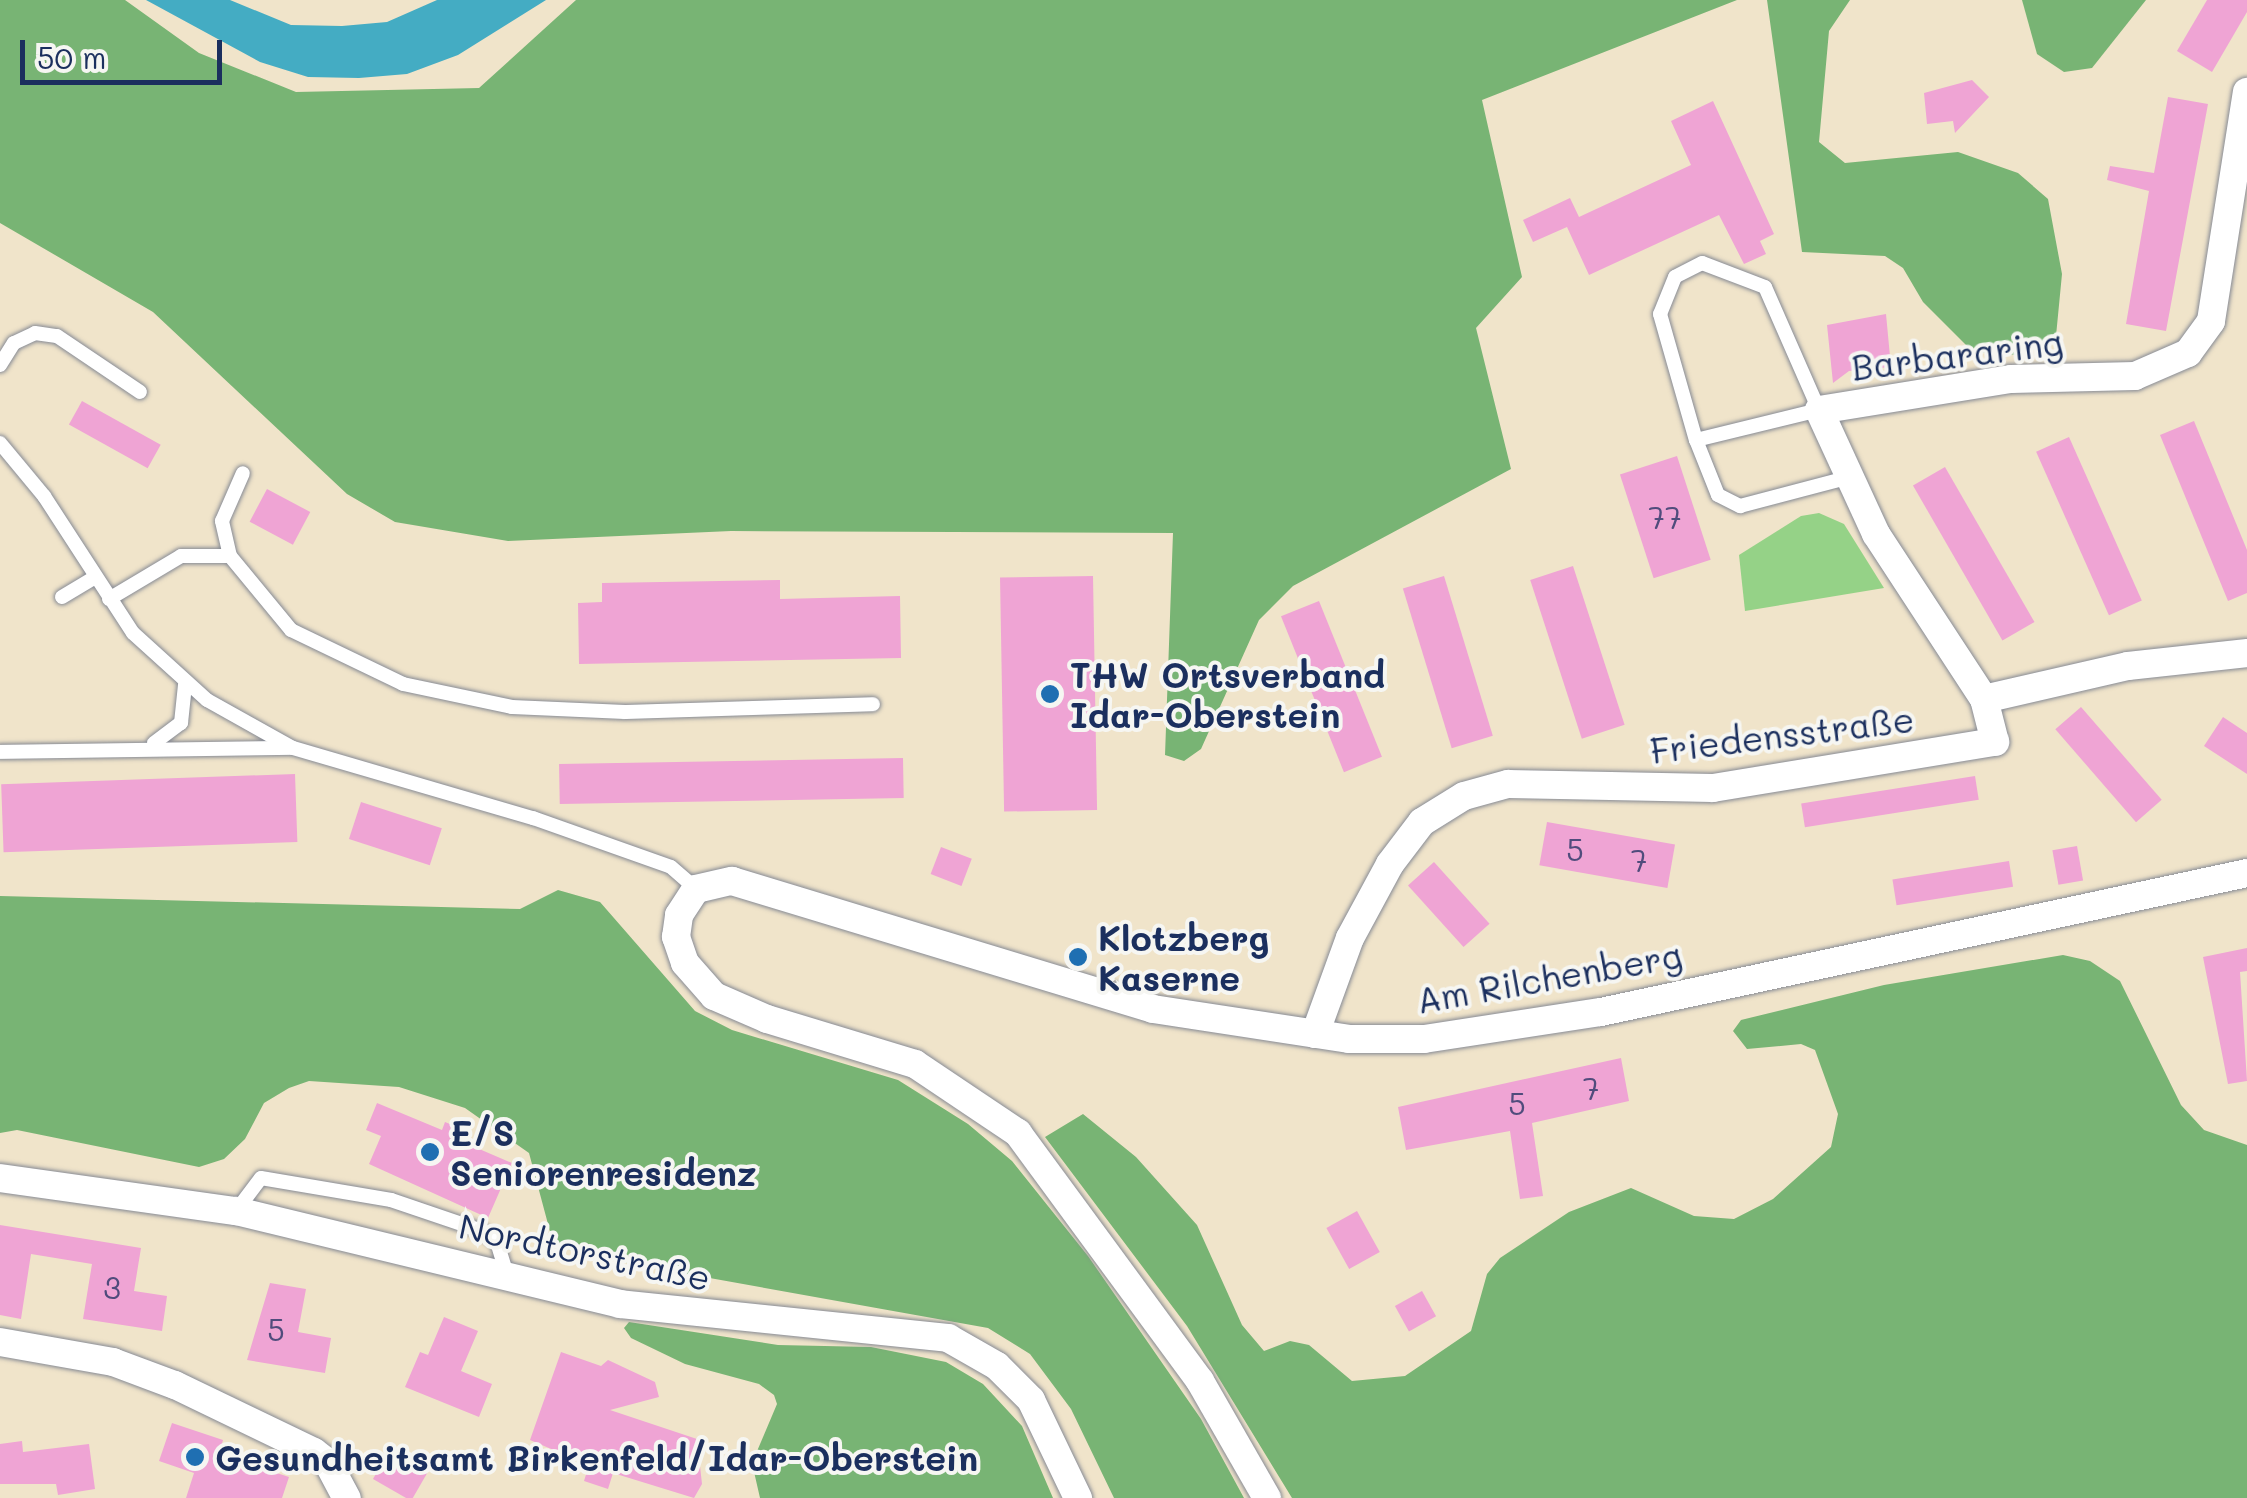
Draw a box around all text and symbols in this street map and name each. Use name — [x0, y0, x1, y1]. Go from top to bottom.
scale bar — [25, 20, 228, 82]
text: 50 m — [37, 37, 107, 77]
street label: Barbararing — [1849, 320, 2065, 388]
house number: 77 — [1648, 499, 1682, 535]
place label: THW Ortsverband Idar-Oberstein — [1070, 653, 1385, 735]
marker: THW Ortsverband Idar-Oberstein — [1039, 683, 1061, 705]
street label: Friedensstraße — [1648, 697, 1916, 771]
house number: 5 — [1566, 831, 1584, 867]
house number: 7 — [1631, 842, 1647, 878]
place label: Klotzberg Kaserne — [1098, 916, 1269, 998]
street label: Am Rilchenberg — [1413, 933, 1685, 1021]
marker: Klotzberg Kaserne — [1067, 946, 1089, 968]
house number: 7 — [1583, 1070, 1599, 1106]
house number: 5 — [1508, 1085, 1526, 1121]
place label: E/S Seniorenresidenz — [450, 1111, 757, 1193]
marker: E/S Seniorenresidenz — [419, 1141, 441, 1163]
street label: Nordtorstraße — [456, 1204, 714, 1298]
house number: 3 — [103, 1269, 121, 1305]
house number: 5 — [267, 1311, 285, 1347]
place label: Gesundheitsamt Birkenfeld/Idar-Oberstein — [215, 1436, 978, 1478]
marker: Gesundheitsamt Birkenfeld/Idar-Oberstein — [184, 1446, 206, 1468]

